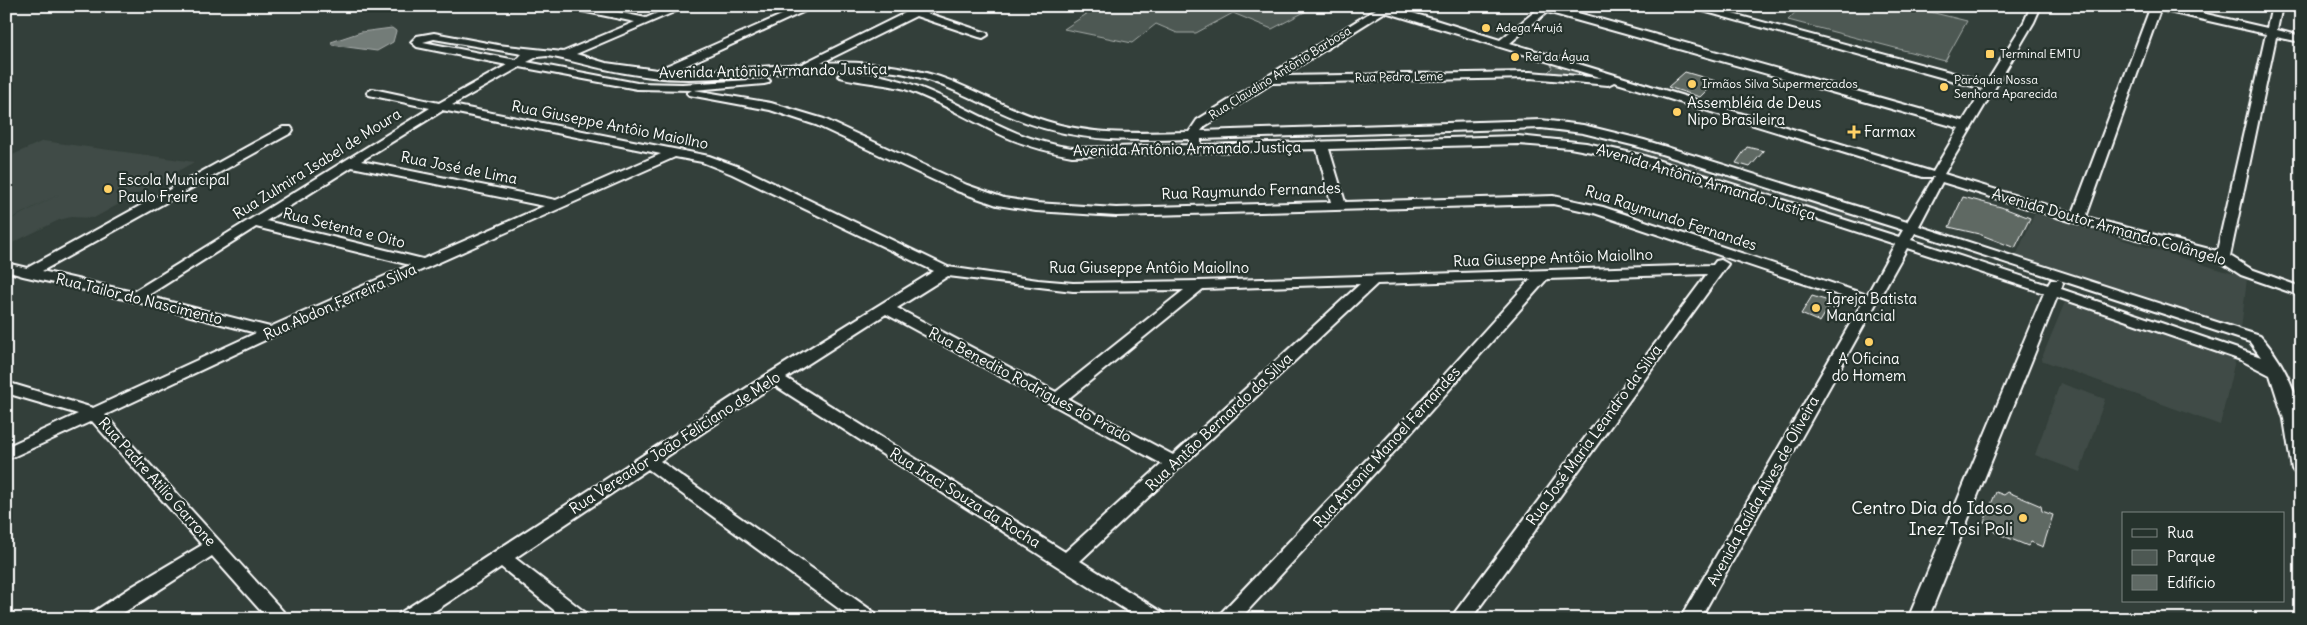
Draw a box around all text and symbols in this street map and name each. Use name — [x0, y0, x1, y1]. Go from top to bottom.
place label: Adega Arujá — [1496, 20, 1563, 35]
street label: Rua Claudino Antônio Barbosa — [1206, 22, 1354, 123]
marker: Adega Arujá — [1480, 22, 1492, 34]
place label: Terminal EMTU — [2000, 46, 2081, 61]
marker: Terminal EMTU — [1984, 48, 1996, 60]
place label: Rei da Água — [1525, 49, 1590, 64]
marker: Rei da Água — [1509, 51, 1521, 63]
street label: Avenida Antônio Armando Justiça — [659, 59, 888, 82]
street label: Rua Pedro Leme — [1355, 68, 1443, 85]
place label: Paróquia Nossa Senhora Aparecida — [1954, 72, 2057, 101]
place label: Irmãos Silva Supermercados — [1702, 76, 1858, 91]
marker: Irmãos Silva Supermercados — [1686, 78, 1698, 90]
marker: Paróquia Nossa Senhora Aparecida — [1938, 81, 1950, 93]
place label: Assembléia de Deus Nipo Brasileira — [1687, 93, 1822, 129]
street label: Rua Giuseppe Antôio Maiollno — [510, 96, 710, 153]
street label: Rua Zulmira Isabel de Moura — [229, 104, 405, 223]
marker: Assembléia de Deus Nipo Brasileira — [1671, 106, 1683, 118]
place label: Farmax — [1864, 122, 1916, 141]
marker: Farmax — [1848, 126, 1860, 138]
street label: Avenida Antônio Armando Justiça — [1073, 137, 1302, 160]
street label: Avenida Antônio Armando Justiça — [1594, 139, 1818, 224]
street label: Rua José de Lima — [399, 147, 519, 188]
place label: Escola Municipal Paulo Freire — [118, 170, 229, 206]
street label: Rua Raymundo Fernandes — [1161, 178, 1341, 203]
street label: Rua Raymundo Fernandes — [1583, 181, 1760, 254]
marker: Escola Municipal Paulo Freire — [102, 183, 114, 195]
street label: Avenida Doutor Armando Colângelo — [1990, 184, 2228, 269]
street label: Rua Setenta e Oito — [281, 203, 407, 252]
street label: Rua Giuseppe Antôio Maiollno — [1453, 245, 1653, 270]
street label: Rua Giuseppe Antôio Maiollno — [1049, 258, 1249, 277]
street label: Rua Abdon Ferreira Silva — [260, 259, 420, 344]
street label: Rua Tailor do Nascimento — [54, 269, 225, 328]
place label: Igreja Batista Manancial — [1826, 289, 1918, 325]
marker: Igreja Batista Manancial — [1810, 302, 1822, 314]
street label: Rua Benedito Rodrigues do Prado — [925, 323, 1135, 446]
marker: A Oficina do Homem — [1863, 336, 1875, 348]
street label: Rua José Maria Leandro da Silva — [1522, 340, 1666, 529]
street label: Rua Antão Bernardo da Silva — [1141, 348, 1296, 495]
place label: A Oficina do Homem — [1832, 349, 1906, 385]
street label: Rua Antonia Manoel Fernandes — [1309, 362, 1464, 531]
street label: Rua Vereador João Feliciano de Melo — [566, 367, 784, 518]
street label: Avenida Raílda Alves de Oliveira — [1702, 392, 1823, 589]
street label: Rua Padre Atilio Garrone — [94, 413, 220, 550]
street label: Rua Iraci Souza da Rocha — [886, 443, 1044, 552]
place label: Centro Dia do Idoso Inez Tosi Poli — [1851, 496, 2013, 540]
marker: Centro Dia do Idoso Inez Tosi Poli — [2017, 512, 2029, 524]
legend — [2122, 512, 2284, 602]
text: Rua — [2167, 523, 2194, 542]
text: Parque — [2167, 547, 2215, 566]
text: Edifício — [2167, 573, 2215, 592]

